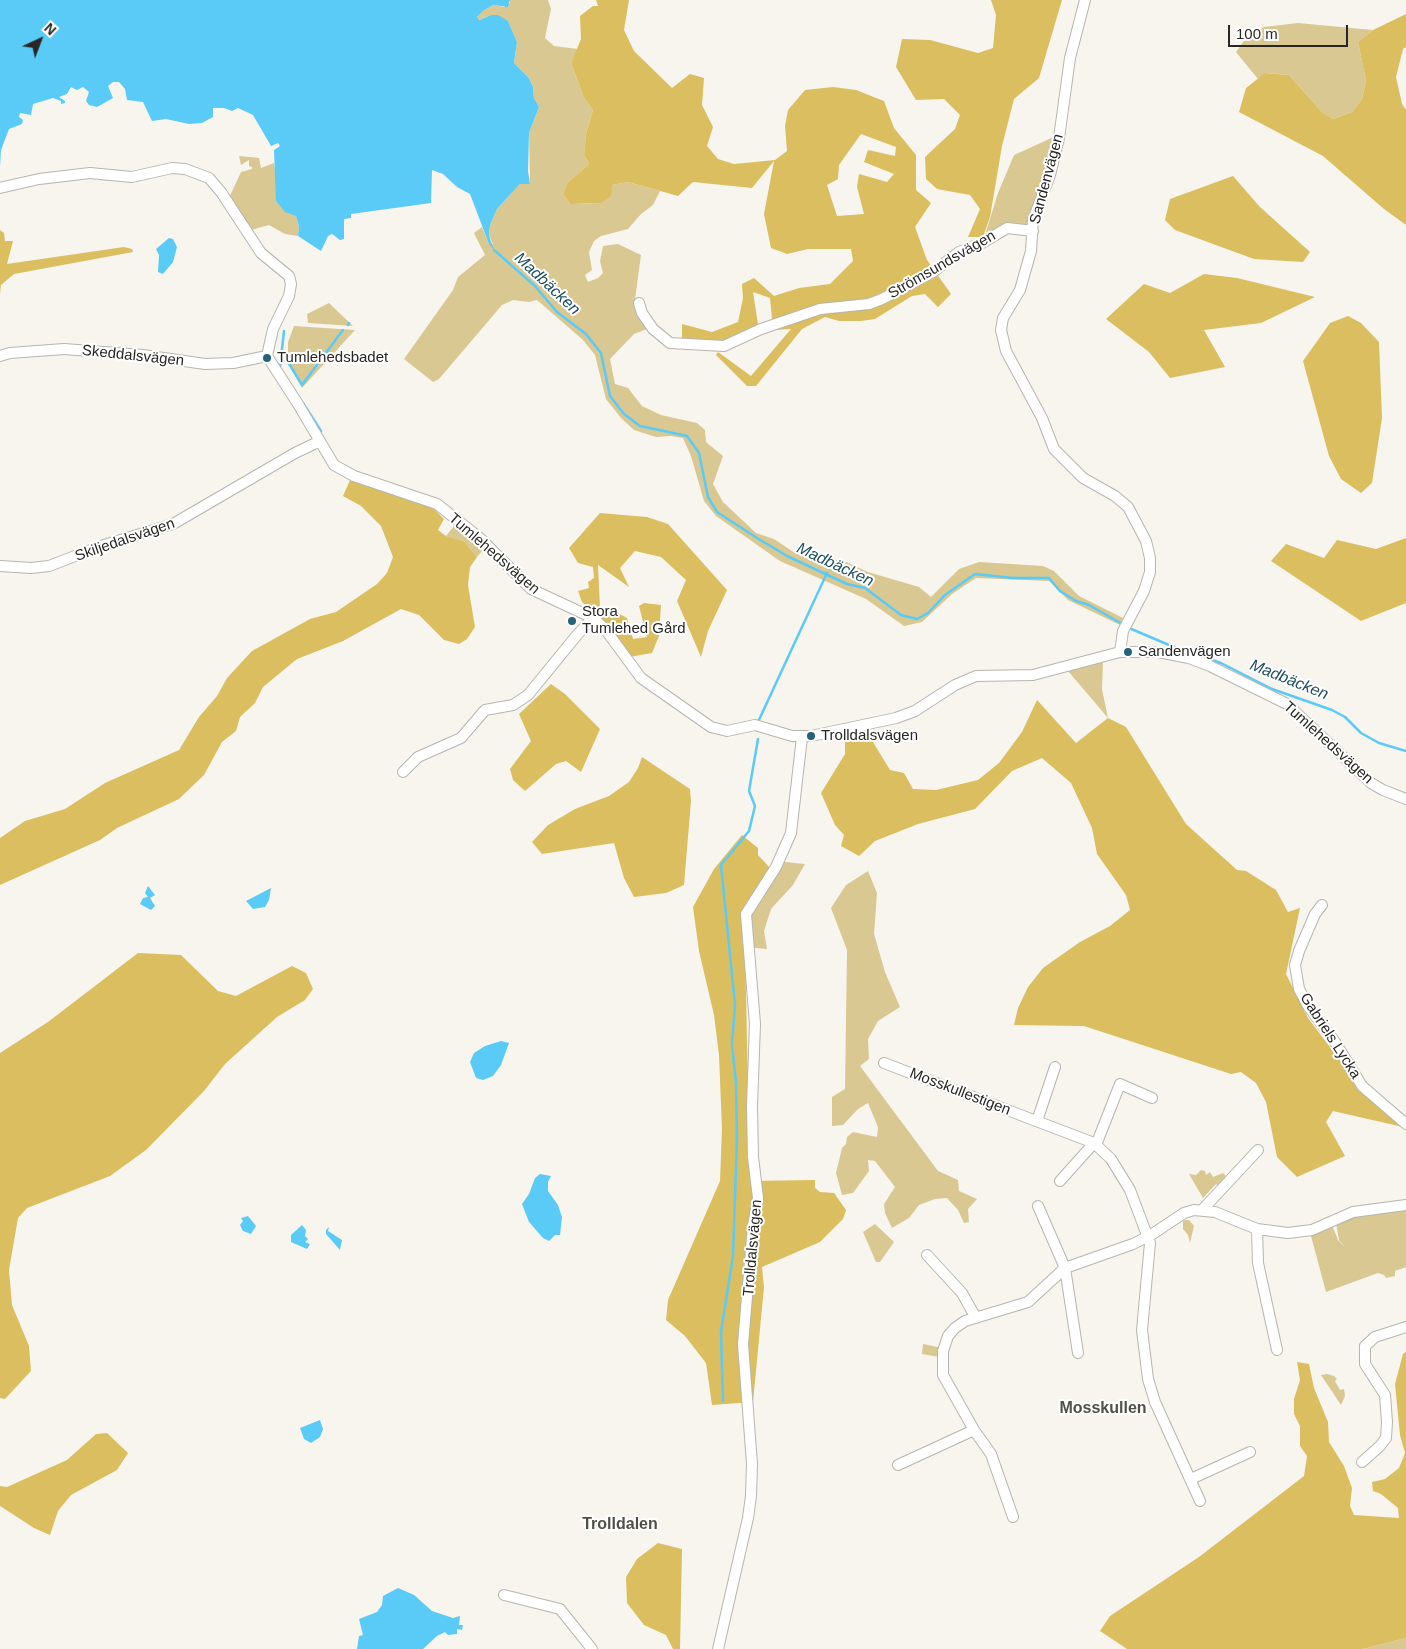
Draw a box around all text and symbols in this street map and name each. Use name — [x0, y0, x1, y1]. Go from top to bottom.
north arrow — [15, 15, 65, 65]
scale bar — [1231, 15, 1351, 47]
text: N — [41, 20, 59, 38]
text: 100 m — [1236, 25, 1278, 42]
street label: Sandenvägen — [1026, 132, 1068, 226]
street label: Strömsundsvägen — [885, 227, 999, 303]
water label: Madbäcken — [510, 249, 584, 319]
street label: Skeddalsvägen — [81, 342, 185, 370]
place label: Tumlehedsbadet — [277, 349, 388, 367]
marker: Tumlehedsbadet — [261, 352, 273, 364]
street label: Tumlehedsvägen — [445, 510, 543, 598]
street label: Skiljedalsvägen — [73, 515, 177, 565]
water label: Madbäcken — [793, 539, 877, 591]
place label: Stora Tumlehed Gård — [582, 603, 686, 638]
marker: Stora Tumlehed Gård — [566, 615, 578, 627]
place label: Sandenvägen — [1138, 643, 1231, 661]
marker: Sandenvägen — [1122, 646, 1134, 658]
water label: Madbäcken — [1247, 656, 1331, 704]
street label: Tumlehedsvägen — [1279, 698, 1377, 788]
place label: Trolldalsvägen — [821, 727, 918, 745]
marker: Trolldalsvägen — [805, 730, 817, 742]
street label: Gabriels Lycka — [1296, 990, 1364, 1082]
street label: Mosskullestigen — [907, 1064, 1013, 1120]
street label: Trolldalsvägen — [740, 1199, 766, 1297]
district label: Mosskullen — [1059, 1399, 1147, 1419]
district label: Trolldalen — [582, 1515, 658, 1535]

